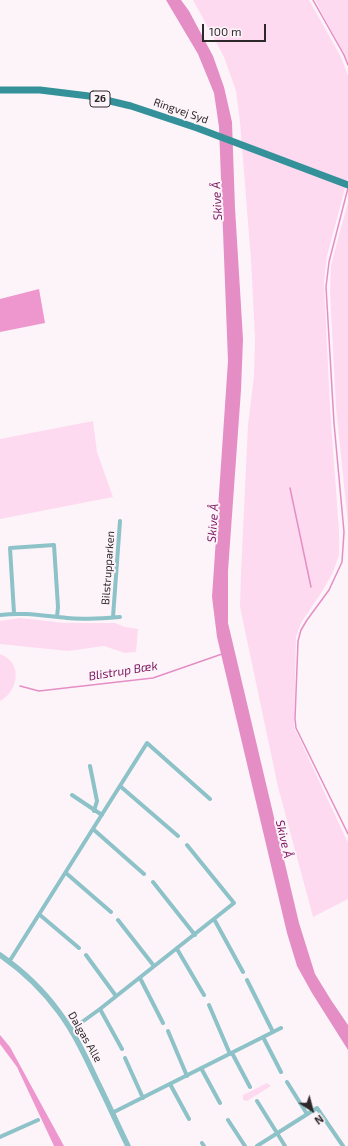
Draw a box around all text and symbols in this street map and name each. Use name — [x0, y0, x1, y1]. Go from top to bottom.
scale bar — [204, 16, 268, 42]
text: 100 m — [209, 24, 241, 38]
road number: 26 — [90, 91, 110, 107]
street label: Ringvej Syd — [152, 95, 210, 127]
water label: Skive Å — [209, 181, 225, 221]
water label: Skive Å — [204, 503, 222, 543]
street label: Bilstrupparken — [99, 531, 117, 605]
water label: Blistrup Bæk — [87, 658, 159, 684]
water label: Skive Å — [273, 818, 295, 860]
street label: Dalgas Alle — [65, 1009, 105, 1065]
north arrow — [292, 1090, 332, 1130]
text: N — [312, 1113, 326, 1128]

